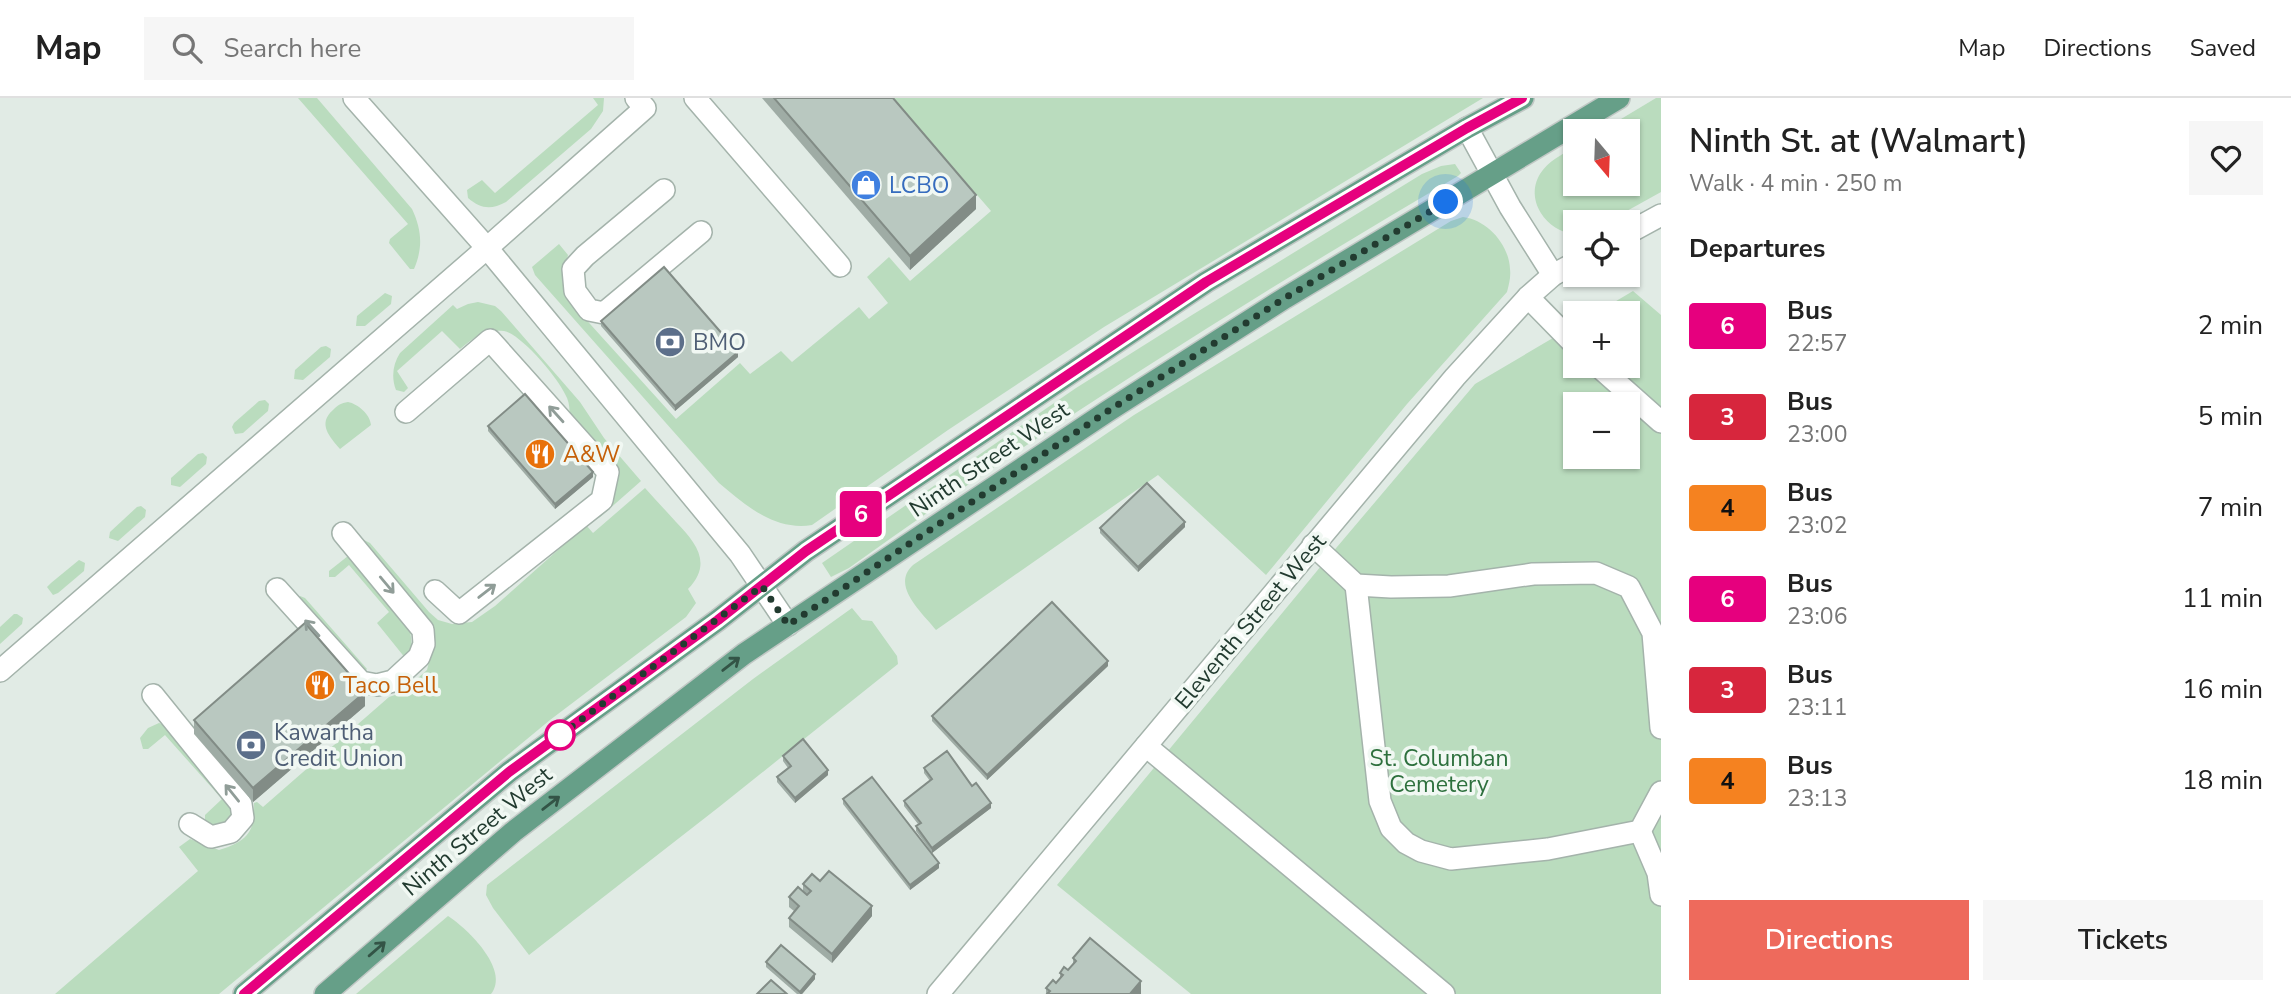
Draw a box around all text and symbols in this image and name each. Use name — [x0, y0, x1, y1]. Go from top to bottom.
search box — [144, 17, 634, 80]
text: Map — [35, 26, 102, 71]
icon: search — [168, 29, 206, 67]
text: Search here — [224, 31, 361, 66]
text: Map — [1958, 32, 2005, 64]
text: Directions — [2043, 32, 2152, 64]
text: Saved — [2190, 32, 2256, 64]
north arrow — [1563, 119, 1640, 196]
map controls — [1563, 119, 1640, 469]
text: Ninth St. at (Walmart) — [1689, 119, 2028, 164]
button: heart — [2189, 121, 2263, 195]
shop icon: LCBO — [849, 168, 883, 202]
text: Walk · 4 min · 250 m — [1689, 168, 1902, 199]
place label: LCBO — [889, 170, 949, 201]
your location — [1428, 184, 1463, 219]
button: locate — [1563, 210, 1640, 287]
text: Departures — [1689, 231, 1825, 266]
text: Bus — [1787, 293, 1833, 328]
button: + — [1563, 301, 1640, 378]
text: 2 min — [2198, 308, 2263, 343]
text: 6 — [1720, 310, 1735, 342]
bank icon: BMO — [653, 325, 687, 359]
place label: BMO — [693, 327, 746, 358]
text: 22:57 — [1787, 328, 1847, 359]
text: Bus — [1787, 384, 1833, 419]
button: − — [1563, 392, 1640, 469]
street label: Ninth Street West — [903, 394, 1076, 524]
text: 5 min — [2198, 399, 2263, 434]
text: 3 — [1720, 401, 1735, 433]
one-way arrow — [548, 406, 564, 424]
text: 23:00 — [1787, 419, 1847, 450]
restaurant icon: A&W — [523, 437, 557, 471]
place label: A&W — [563, 439, 620, 470]
text: Bus — [1787, 475, 1833, 510]
text: 7 min — [2198, 490, 2263, 525]
line badge: 6 — [838, 491, 884, 537]
text: 4 — [1720, 492, 1735, 524]
text: 6 — [854, 498, 868, 530]
text: 23:02 — [1787, 510, 1847, 541]
street label: Eleventh Street West — [1168, 526, 1334, 716]
text: Bus — [1787, 566, 1833, 601]
one-way arrow — [379, 576, 394, 594]
text: 11 min — [2182, 581, 2263, 616]
one-way arrow — [478, 583, 496, 598]
text: 6 — [1720, 583, 1735, 615]
text: 23:06 — [1787, 601, 1847, 632]
one-way arrow — [304, 619, 320, 637]
one-way arrow — [721, 657, 740, 672]
text: Bus — [1787, 657, 1833, 692]
restaurant icon: Taco Bell — [303, 668, 337, 702]
place label: Taco Bell — [343, 670, 438, 701]
text: 16 min — [2182, 672, 2263, 707]
text: 3 — [1720, 674, 1735, 706]
text: 23:11 — [1787, 692, 1847, 723]
place label: Kawartha Credit Union — [274, 717, 404, 774]
unlabelled marker — [545, 720, 575, 750]
bank icon: Kawartha Credit Union — [234, 728, 268, 762]
park label: St. Columban Cemetery — [1369, 743, 1509, 800]
text: Bus — [1787, 748, 1833, 783]
street label: Ninth Street West — [396, 759, 559, 903]
text: 18 min — [2182, 763, 2263, 798]
text: 4 — [1720, 765, 1735, 797]
text: 23:13 — [1787, 783, 1847, 814]
one-way arrow — [224, 784, 239, 802]
one-way arrow — [541, 796, 560, 811]
button: Directions — [1689, 900, 1969, 980]
button: Tickets — [1983, 900, 2263, 980]
one-way arrow — [367, 941, 385, 957]

